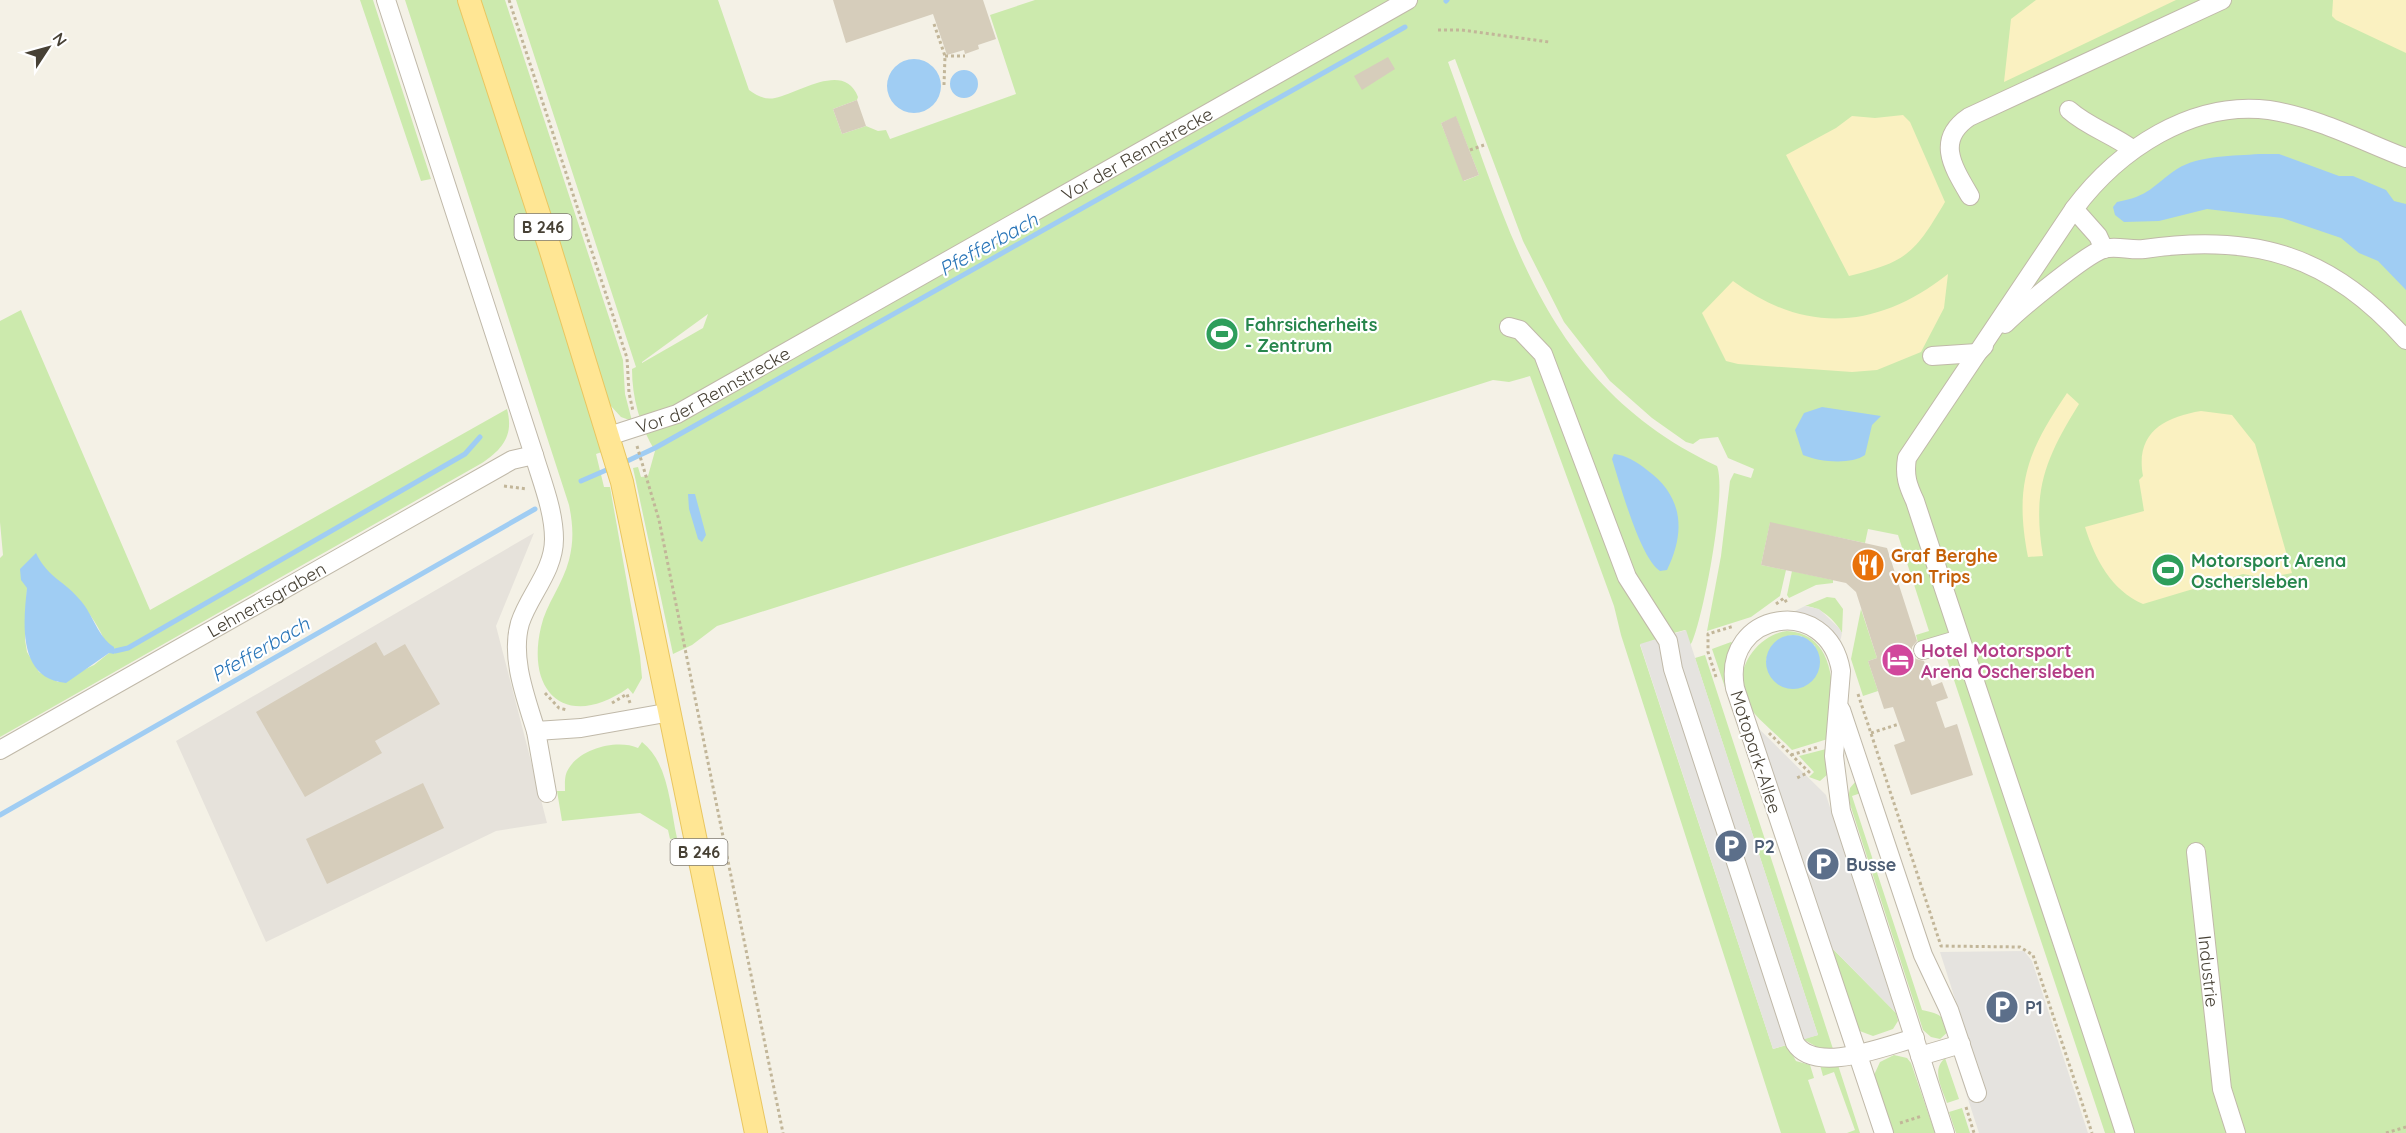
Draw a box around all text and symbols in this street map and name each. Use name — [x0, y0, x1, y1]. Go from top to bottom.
north arrow — [18, 18, 78, 78]
text: N — [49, 29, 72, 50]
street label: Vor der Rennstrecke — [1057, 102, 1217, 205]
water label: Pfefferbach — [934, 206, 1042, 281]
road number: B 246 — [514, 214, 572, 240]
place label: Fahrsicherheits - Zentrum — [1245, 313, 1378, 357]
sports icon: Fahrsicherheits - Zentrum — [1204, 316, 1240, 352]
street label: Vor der Rennstrecke — [633, 341, 794, 438]
place label: Graf Berghe von Trips — [1891, 544, 1998, 588]
restaurant icon: Graf Berghe von Trips — [1850, 547, 1886, 583]
place label: Motorsport Arena Oschersleben — [2191, 549, 2346, 593]
sports icon: Motorsport Arena Oschersleben — [2150, 552, 2186, 588]
street label: Lehnertsgraben — [203, 556, 330, 642]
water label: Pfefferbach — [206, 611, 314, 687]
place label: Hotel Motorsport Arena Oschersleben — [1921, 639, 2095, 683]
hotel icon: Hotel Motorsport Arena Oschersleben — [1880, 642, 1916, 678]
street label: Motopark-Allee — [1725, 688, 1787, 816]
parking icon: P2 — [1713, 828, 1749, 864]
place label: P2 — [1754, 835, 1775, 858]
road number: B 246 — [670, 839, 728, 865]
parking icon: Busse — [1805, 846, 1841, 882]
place label: Busse — [1846, 853, 1896, 876]
street label: Industrie — [2194, 934, 2224, 1008]
parking icon: P1 — [1984, 989, 2020, 1025]
place label: P1 — [2025, 996, 2043, 1019]

